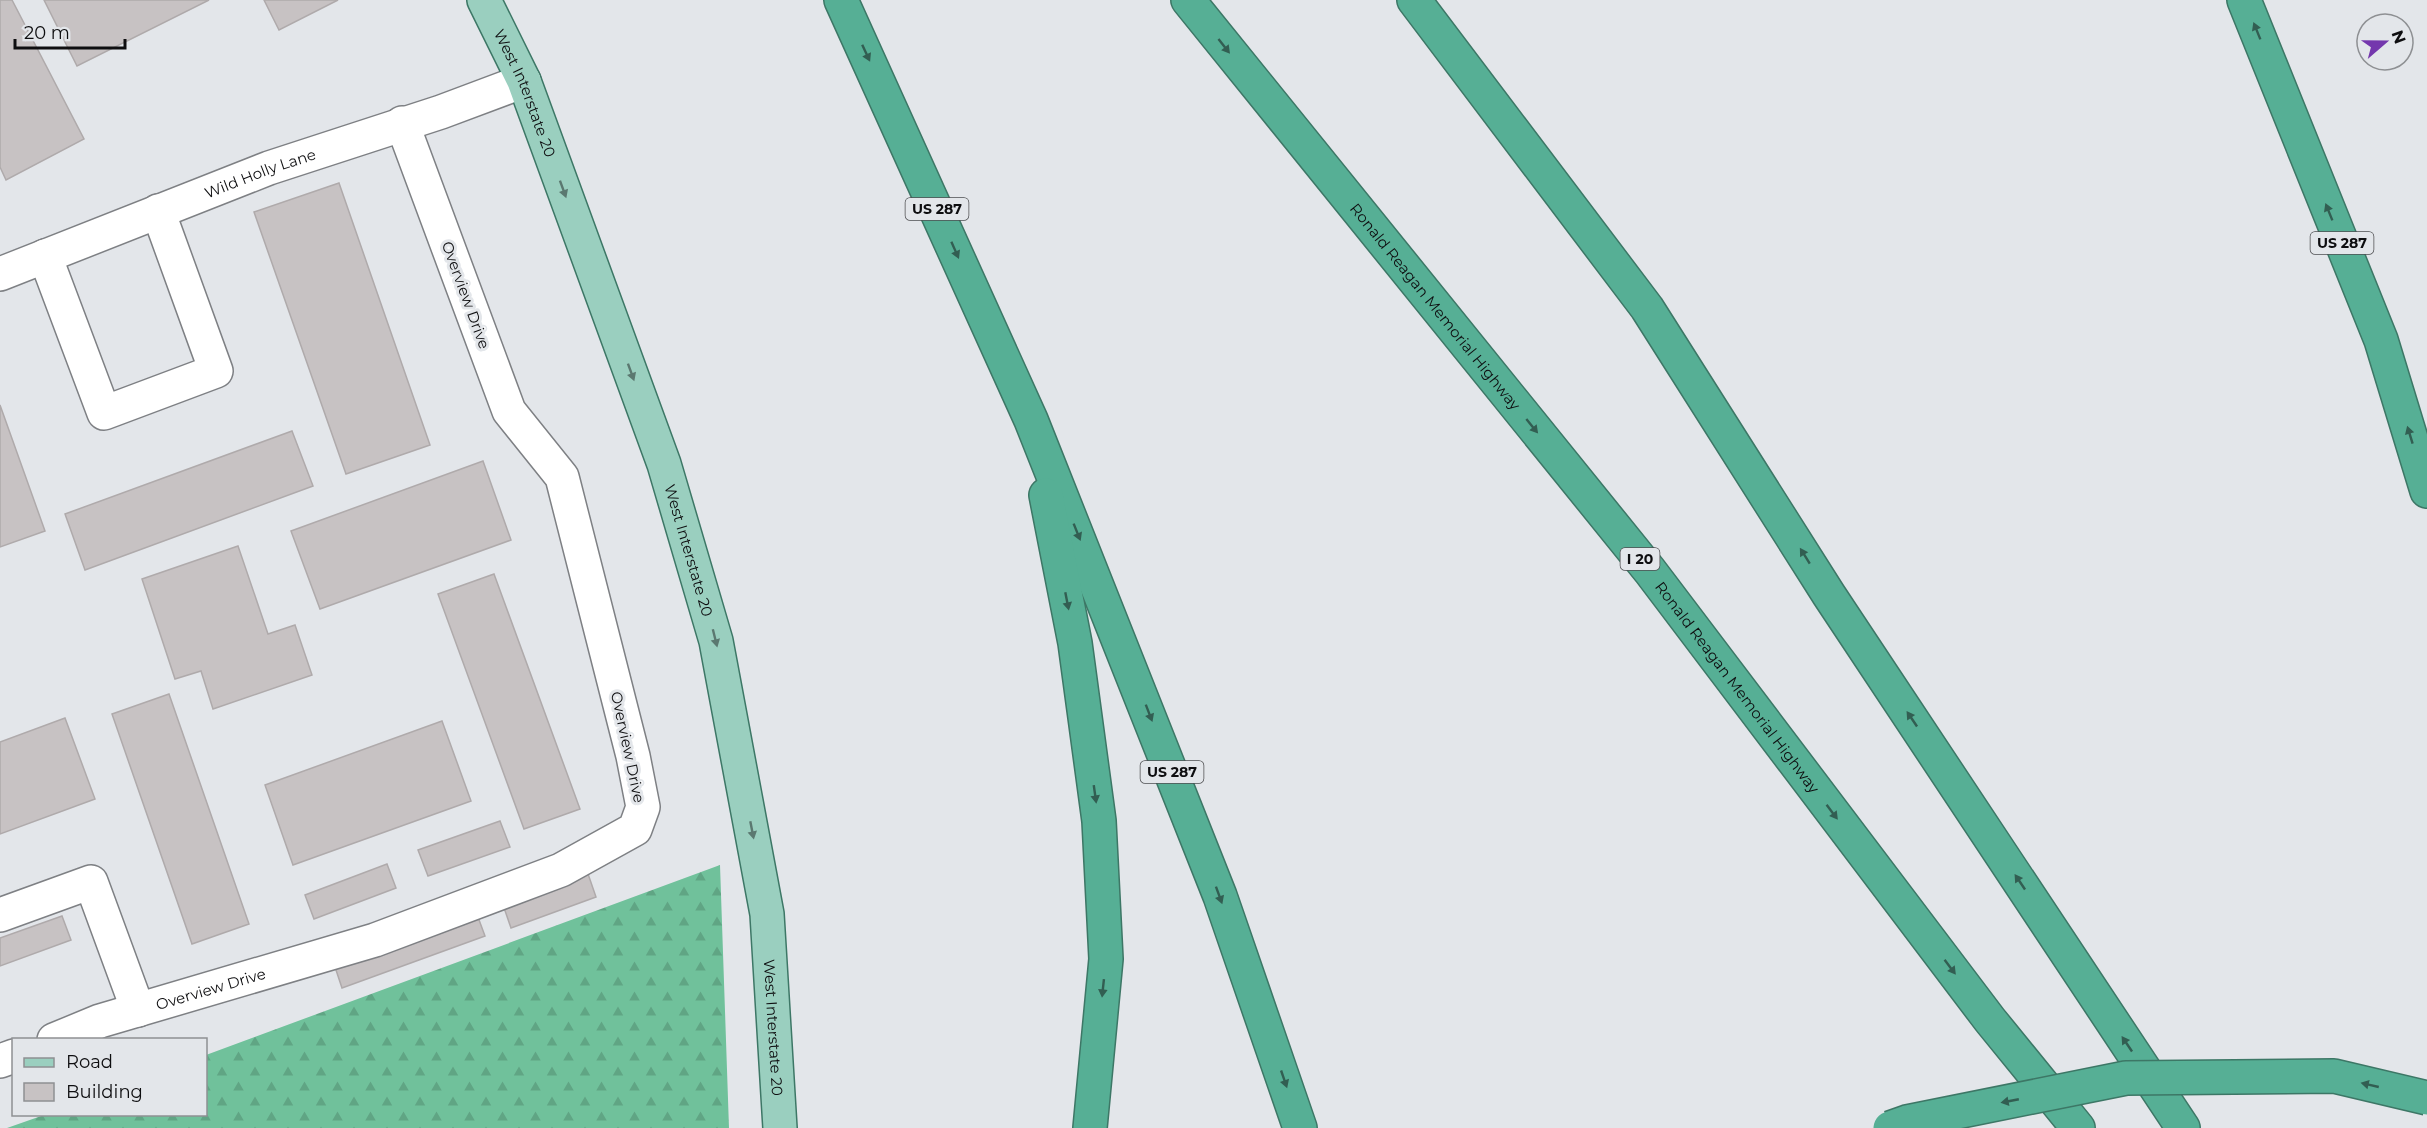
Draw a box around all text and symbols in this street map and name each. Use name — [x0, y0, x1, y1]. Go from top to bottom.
scale bar — [15, 12, 124, 50]
north arrow — [2355, 12, 2415, 72]
text: 20 m — [24, 22, 70, 44]
one-way arrow — [2252, 22, 2262, 40]
street label: West Interstate 20 — [490, 26, 560, 160]
text: N — [2387, 28, 2410, 46]
one-way arrow — [1218, 38, 1231, 54]
one-way arrow — [861, 44, 870, 61]
street label: Wild Holly Lane — [202, 144, 318, 202]
one-way arrow — [559, 181, 569, 199]
road number: US 287 — [906, 198, 968, 220]
street label: Ronald Reagan Memorial Highway — [1346, 199, 1526, 414]
one-way arrow — [2324, 203, 2334, 221]
road number: US 287 — [2310, 232, 2374, 254]
street label: Overview Drive — [438, 239, 494, 351]
one-way arrow — [950, 241, 960, 259]
one-way arrow — [626, 364, 636, 382]
one-way arrow — [1525, 418, 1538, 433]
one-way arrow — [2405, 426, 2414, 444]
street label: West Interstate 20 — [661, 482, 718, 619]
one-way arrow — [1073, 523, 1082, 541]
road number: I 20 — [1620, 548, 1660, 570]
one-way arrow — [1799, 548, 1810, 565]
street label: Ronald Reagan Memorial Highway — [1652, 577, 1825, 797]
one-way arrow — [1063, 591, 1072, 610]
one-way arrow — [711, 629, 721, 647]
street label: Overview Drive — [607, 690, 649, 804]
one-way arrow — [1144, 705, 1154, 723]
one-way arrow — [1906, 711, 1917, 728]
road number: US 287 — [1140, 761, 1204, 783]
one-way arrow — [1091, 784, 1100, 803]
one-way arrow — [1826, 804, 1838, 819]
one-way arrow — [748, 820, 757, 839]
one-way arrow — [2014, 874, 2025, 890]
one-way arrow — [1215, 886, 1225, 904]
street label: West Interstate 20 — [760, 958, 788, 1096]
one-way arrow — [1944, 960, 1956, 975]
street label: Overview Drive — [153, 963, 268, 1014]
one-way arrow — [1098, 979, 1108, 998]
one-way arrow — [2122, 1036, 2133, 1053]
legend — [12, 1038, 207, 1116]
text: Road — [66, 1051, 113, 1073]
one-way arrow — [1279, 1070, 1289, 1088]
one-way arrow — [2361, 1079, 2379, 1089]
text: Building — [66, 1081, 143, 1103]
one-way arrow — [2001, 1097, 2020, 1106]

